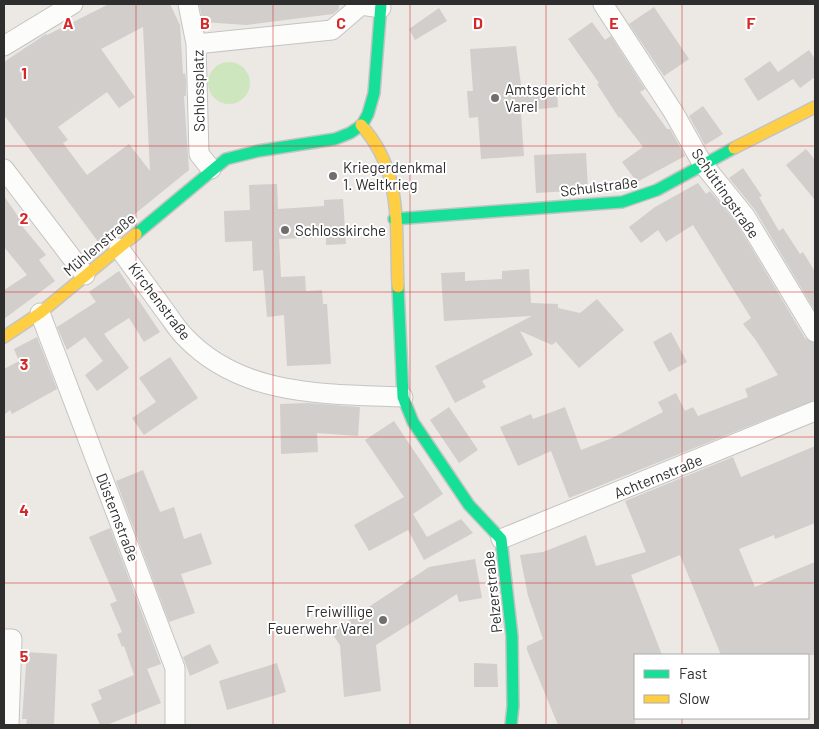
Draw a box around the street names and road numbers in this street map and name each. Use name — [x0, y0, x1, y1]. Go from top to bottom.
street label: Schlossplatz — [188, 50, 208, 132]
street label: Schüttingstraße — [688, 145, 764, 241]
street label: Schulstraße — [559, 172, 639, 200]
street label: Mühlenstraße — [59, 209, 139, 279]
street label: Kirchenstraße — [125, 259, 195, 343]
street label: Achternstraße — [611, 450, 705, 502]
street label: Düsternstraße — [93, 470, 143, 564]
street label: Pelzerstraße — [479, 550, 505, 634]

